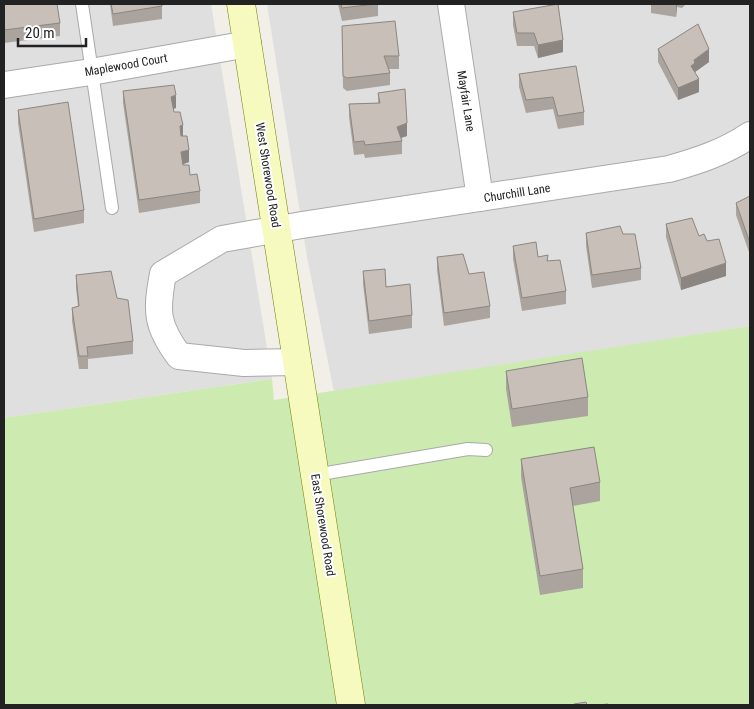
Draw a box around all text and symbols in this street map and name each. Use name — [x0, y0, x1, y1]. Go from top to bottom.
scale bar — [18, 15, 85, 47]
text: 20 m — [25, 24, 55, 42]
street label: Maplewood Court — [84, 51, 169, 79]
street label: Mayfair Lane — [454, 70, 478, 133]
street label: West Shorewood Road — [253, 121, 283, 229]
street label: Churchill Lane — [483, 181, 552, 205]
street label: East Shorewood Road — [308, 473, 338, 577]

